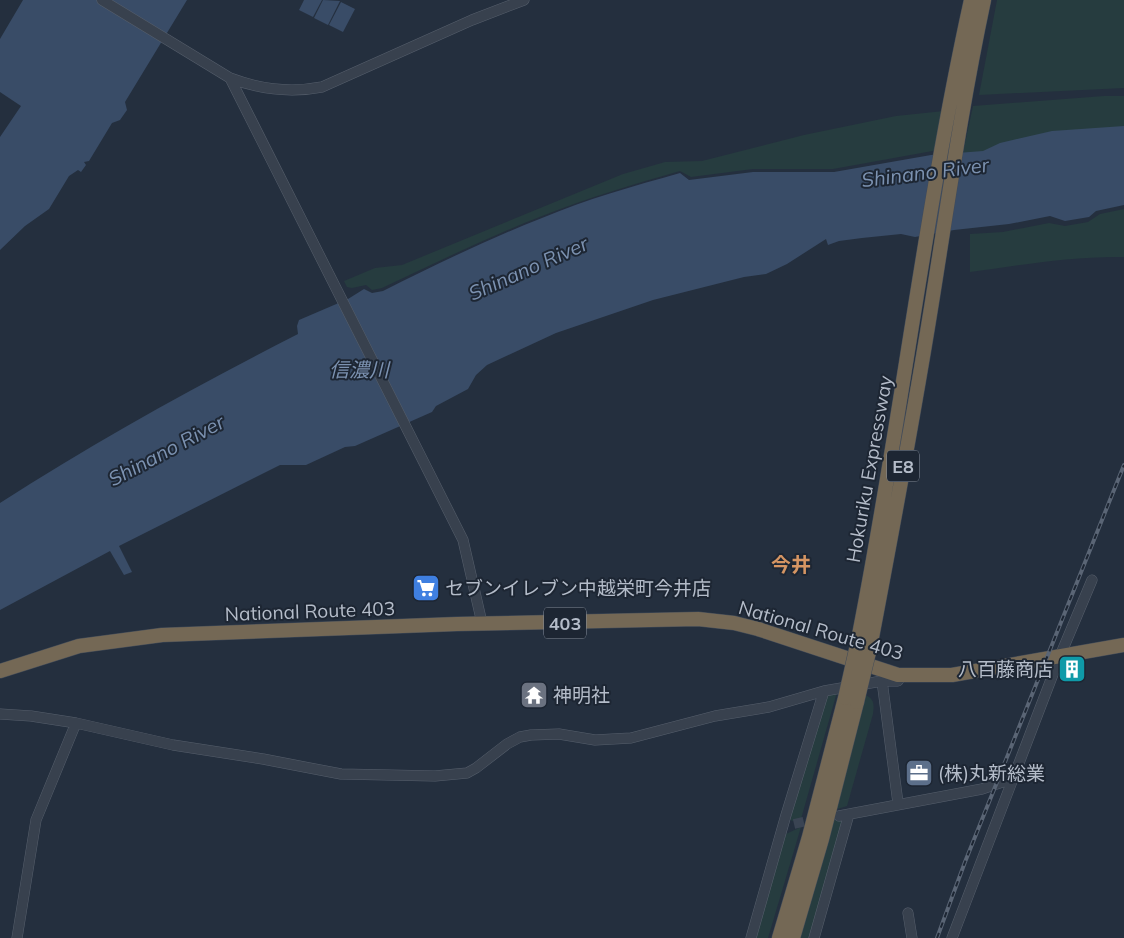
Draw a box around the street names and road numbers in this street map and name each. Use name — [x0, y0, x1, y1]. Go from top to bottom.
street label: Hokuriku Expressway — [841, 374, 897, 564]
road number: E8 — [887, 451, 919, 482]
street label: National Route 403 — [736, 595, 906, 665]
street label: National Route 403 — [224, 596, 396, 626]
road number: 403 — [544, 608, 586, 638]

